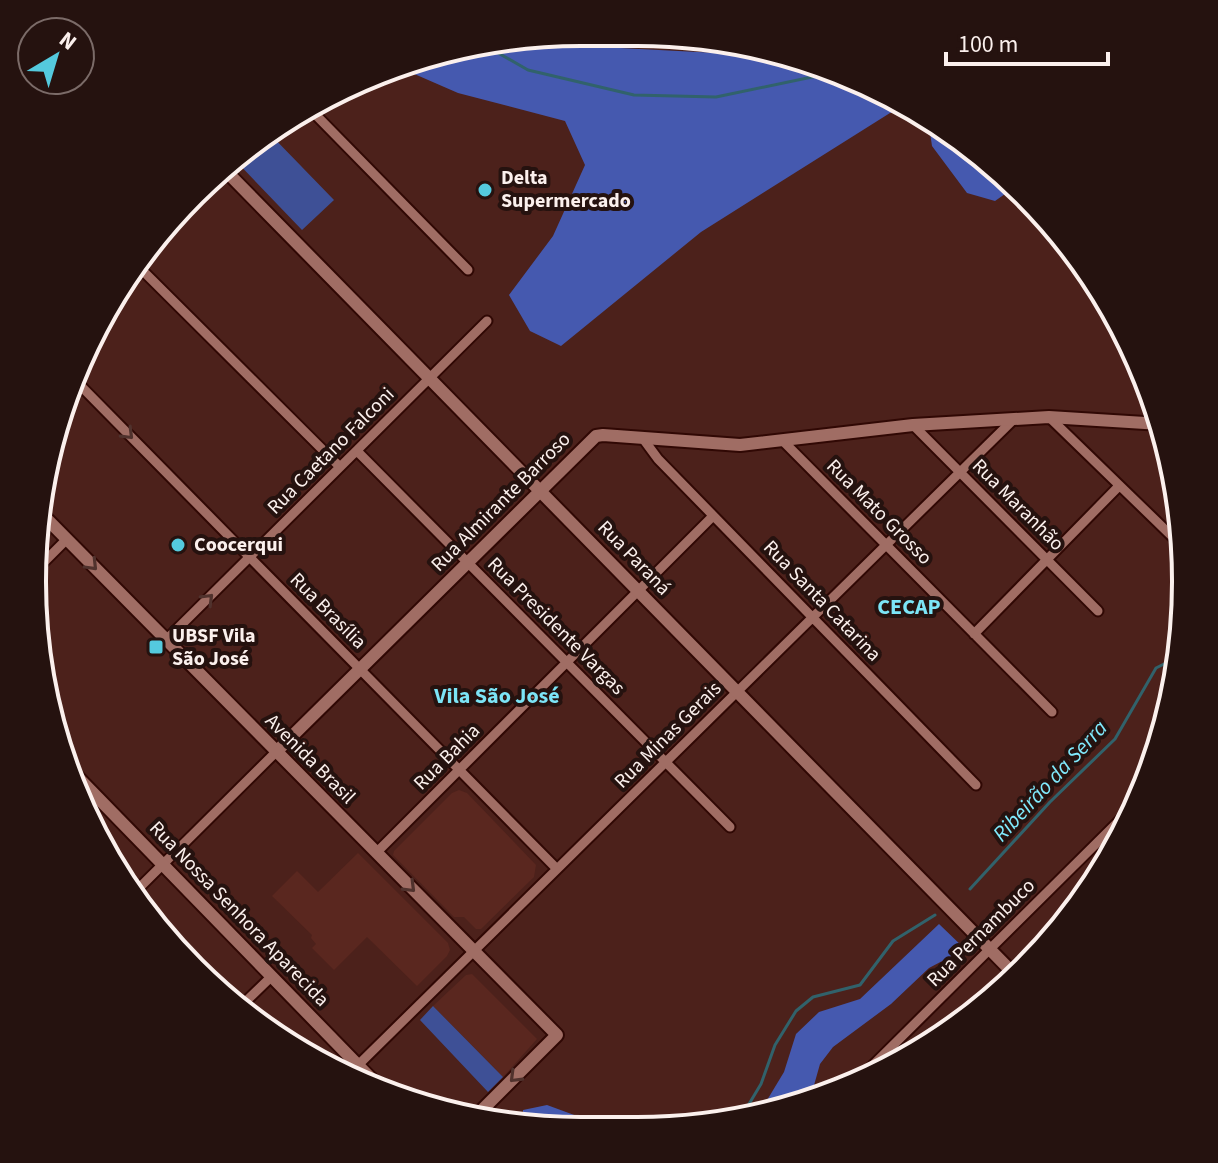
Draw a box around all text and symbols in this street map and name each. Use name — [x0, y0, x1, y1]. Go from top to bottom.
north arrow — [16, 16, 96, 96]
scale bar — [946, 16, 1108, 66]
text: N — [52, 24, 83, 58]
text: 100 m — [958, 27, 1018, 62]
place label: Delta Supermercado — [501, 164, 631, 215]
marker: Delta Supermercado — [476, 181, 494, 199]
street label: Rua Caetano Falconi — [261, 381, 401, 521]
one-way arrow — [119, 425, 133, 439]
street label: Rua Almirante Barroso — [425, 426, 577, 578]
street label: Rua Mato Grosso — [820, 453, 938, 571]
street label: Rua Maranhão — [966, 453, 1070, 557]
street label: Rua Paraná — [591, 514, 677, 602]
place label: Coocerqui — [194, 531, 283, 559]
street label: Rua Santa Catarina — [757, 534, 887, 668]
marker: Coocerqui — [169, 536, 187, 554]
street label: Rua Presidente Vargas — [481, 551, 631, 701]
one-way arrow — [82, 556, 97, 570]
street label: Rua Brasília — [283, 566, 373, 656]
district label: CECAP — [877, 591, 941, 623]
one-way arrow — [199, 593, 213, 608]
place label: UBSF Vila São José — [172, 622, 256, 673]
marker: UBSF Vila São José — [147, 638, 165, 656]
street label: Rua Minas Gerais — [608, 675, 728, 795]
district label: Vila São José — [433, 680, 560, 712]
street label: Avenida Brasil — [259, 708, 361, 810]
water label: Ribeirão da Serra — [985, 713, 1115, 849]
street label: Rua Bahia — [407, 717, 487, 797]
street label: Rua Nossa Senhora Aparecida — [143, 815, 335, 1013]
street label: Rua Pernambuco — [920, 872, 1042, 994]
one-way arrow — [401, 878, 415, 892]
one-way arrow — [509, 1068, 524, 1083]

